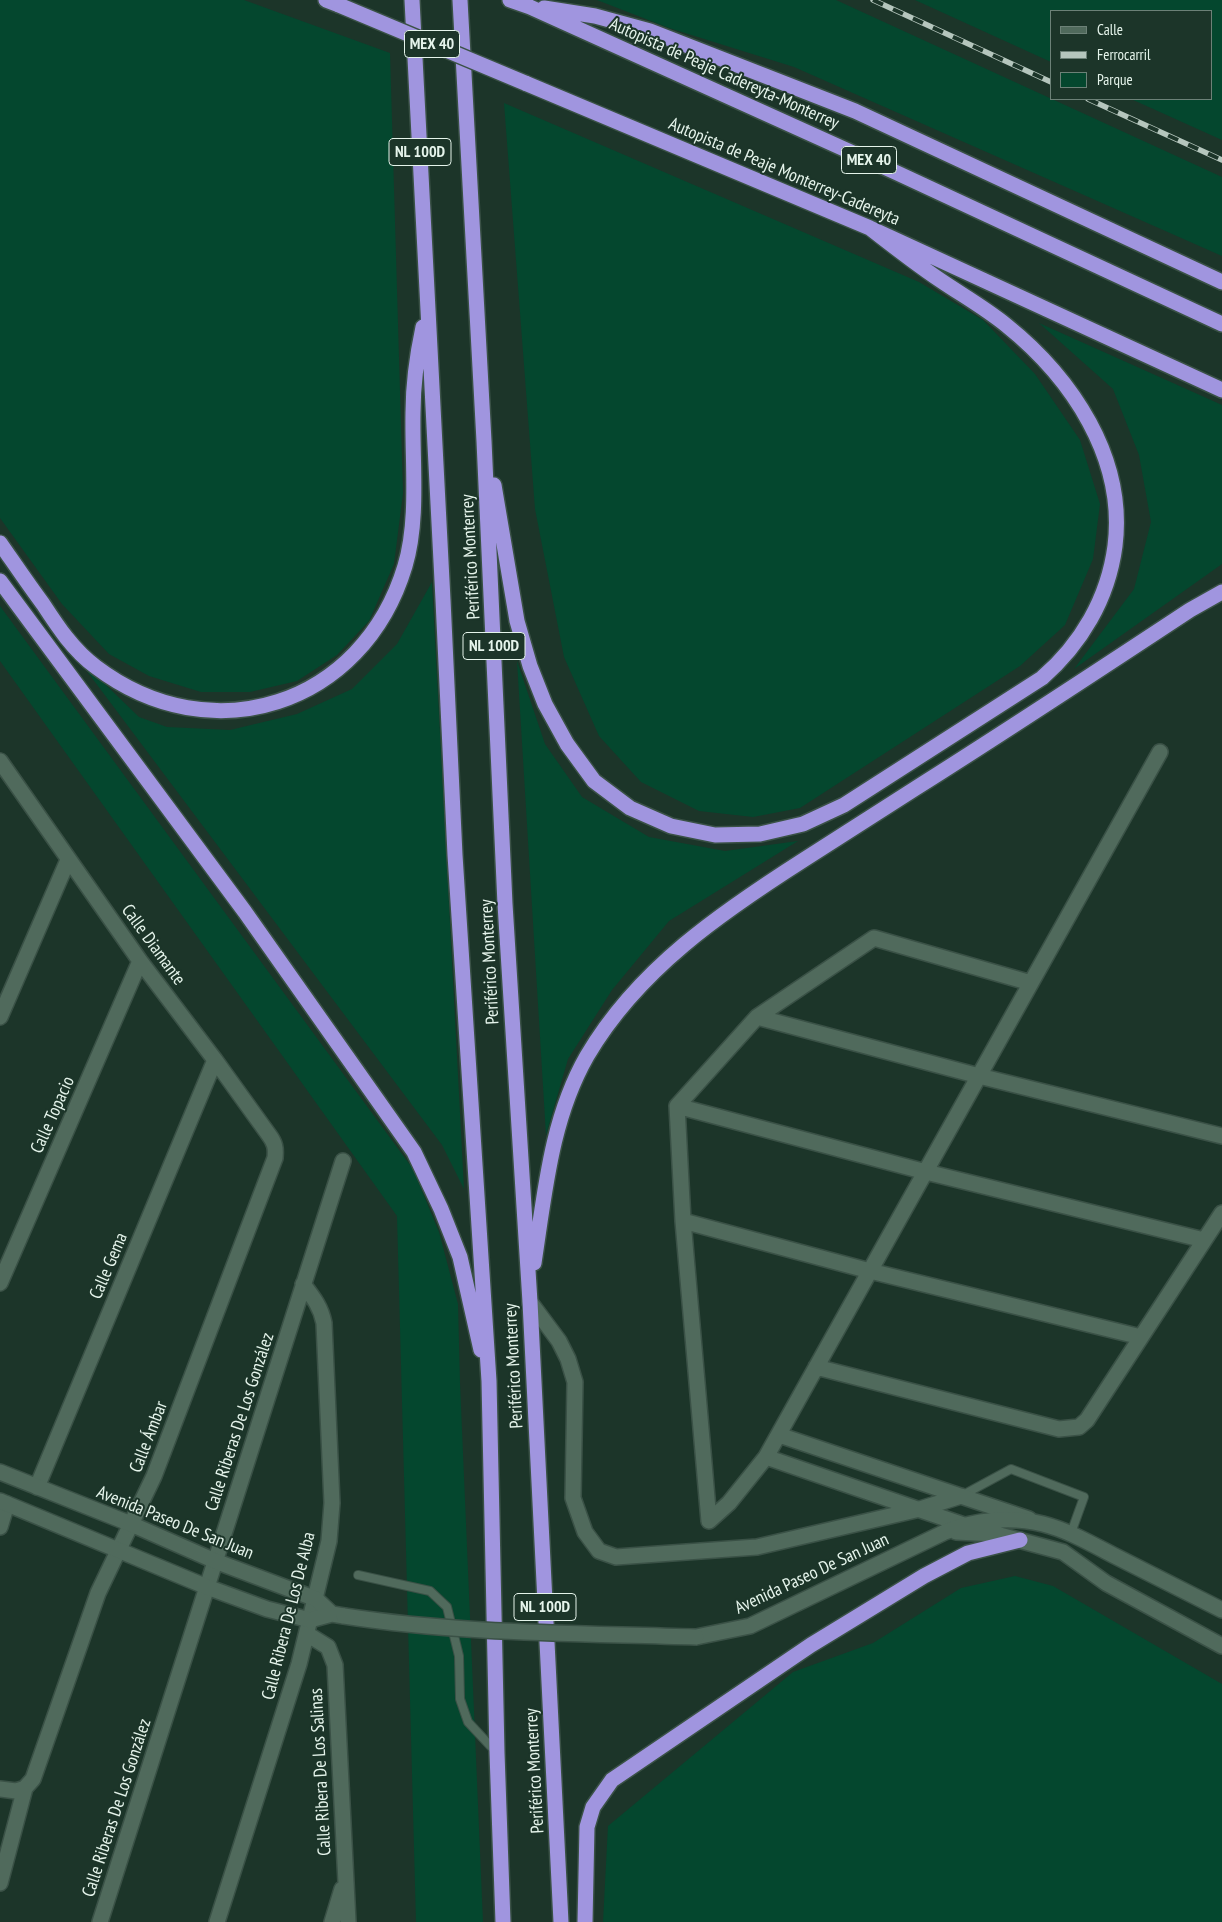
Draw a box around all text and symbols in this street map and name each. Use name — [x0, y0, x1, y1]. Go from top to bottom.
legend — [1050, 10, 1212, 100]
street label: Autopista de Peaje Cadereyta-Monterrey — [606, 14, 842, 134]
text: Calle — [1097, 20, 1123, 39]
road number: MEX 40 — [404, 31, 460, 58]
text: Ferrocarril — [1097, 45, 1150, 64]
text: Parque — [1097, 70, 1133, 89]
street label: Autopista de Peaje Monterrey-Cadereyta — [665, 113, 903, 231]
road number: NL 100D — [389, 138, 451, 166]
road number: MEX 40 — [842, 146, 896, 174]
street label: Periférico Monterrey — [457, 494, 485, 620]
road number: NL 100D — [463, 632, 525, 659]
street label: Periférico Monterrey — [476, 899, 504, 1025]
street label: Calle Diamante — [117, 900, 189, 990]
street label: Calle Topacio — [26, 1073, 80, 1157]
street label: Calle Gema — [85, 1230, 133, 1302]
street label: Periférico Monterrey — [500, 1303, 528, 1429]
street label: Calle Riberas De Los González — [201, 1330, 279, 1514]
street label: Calle Ámbar — [125, 1398, 173, 1476]
street label: Avenida Paseo De San Juan — [93, 1482, 257, 1564]
street label: Avenida Paseo De San Juan — [732, 1529, 892, 1619]
street label: Calle Ribera De Los De Alba — [258, 1530, 320, 1702]
road number: NL 100D — [514, 1594, 576, 1620]
street label: Calle Ribera De Los Salinas — [306, 1688, 336, 1856]
street label: Periférico Monterrey — [521, 1708, 549, 1834]
street label: Calle Riberas De Los González — [78, 1716, 156, 1900]

